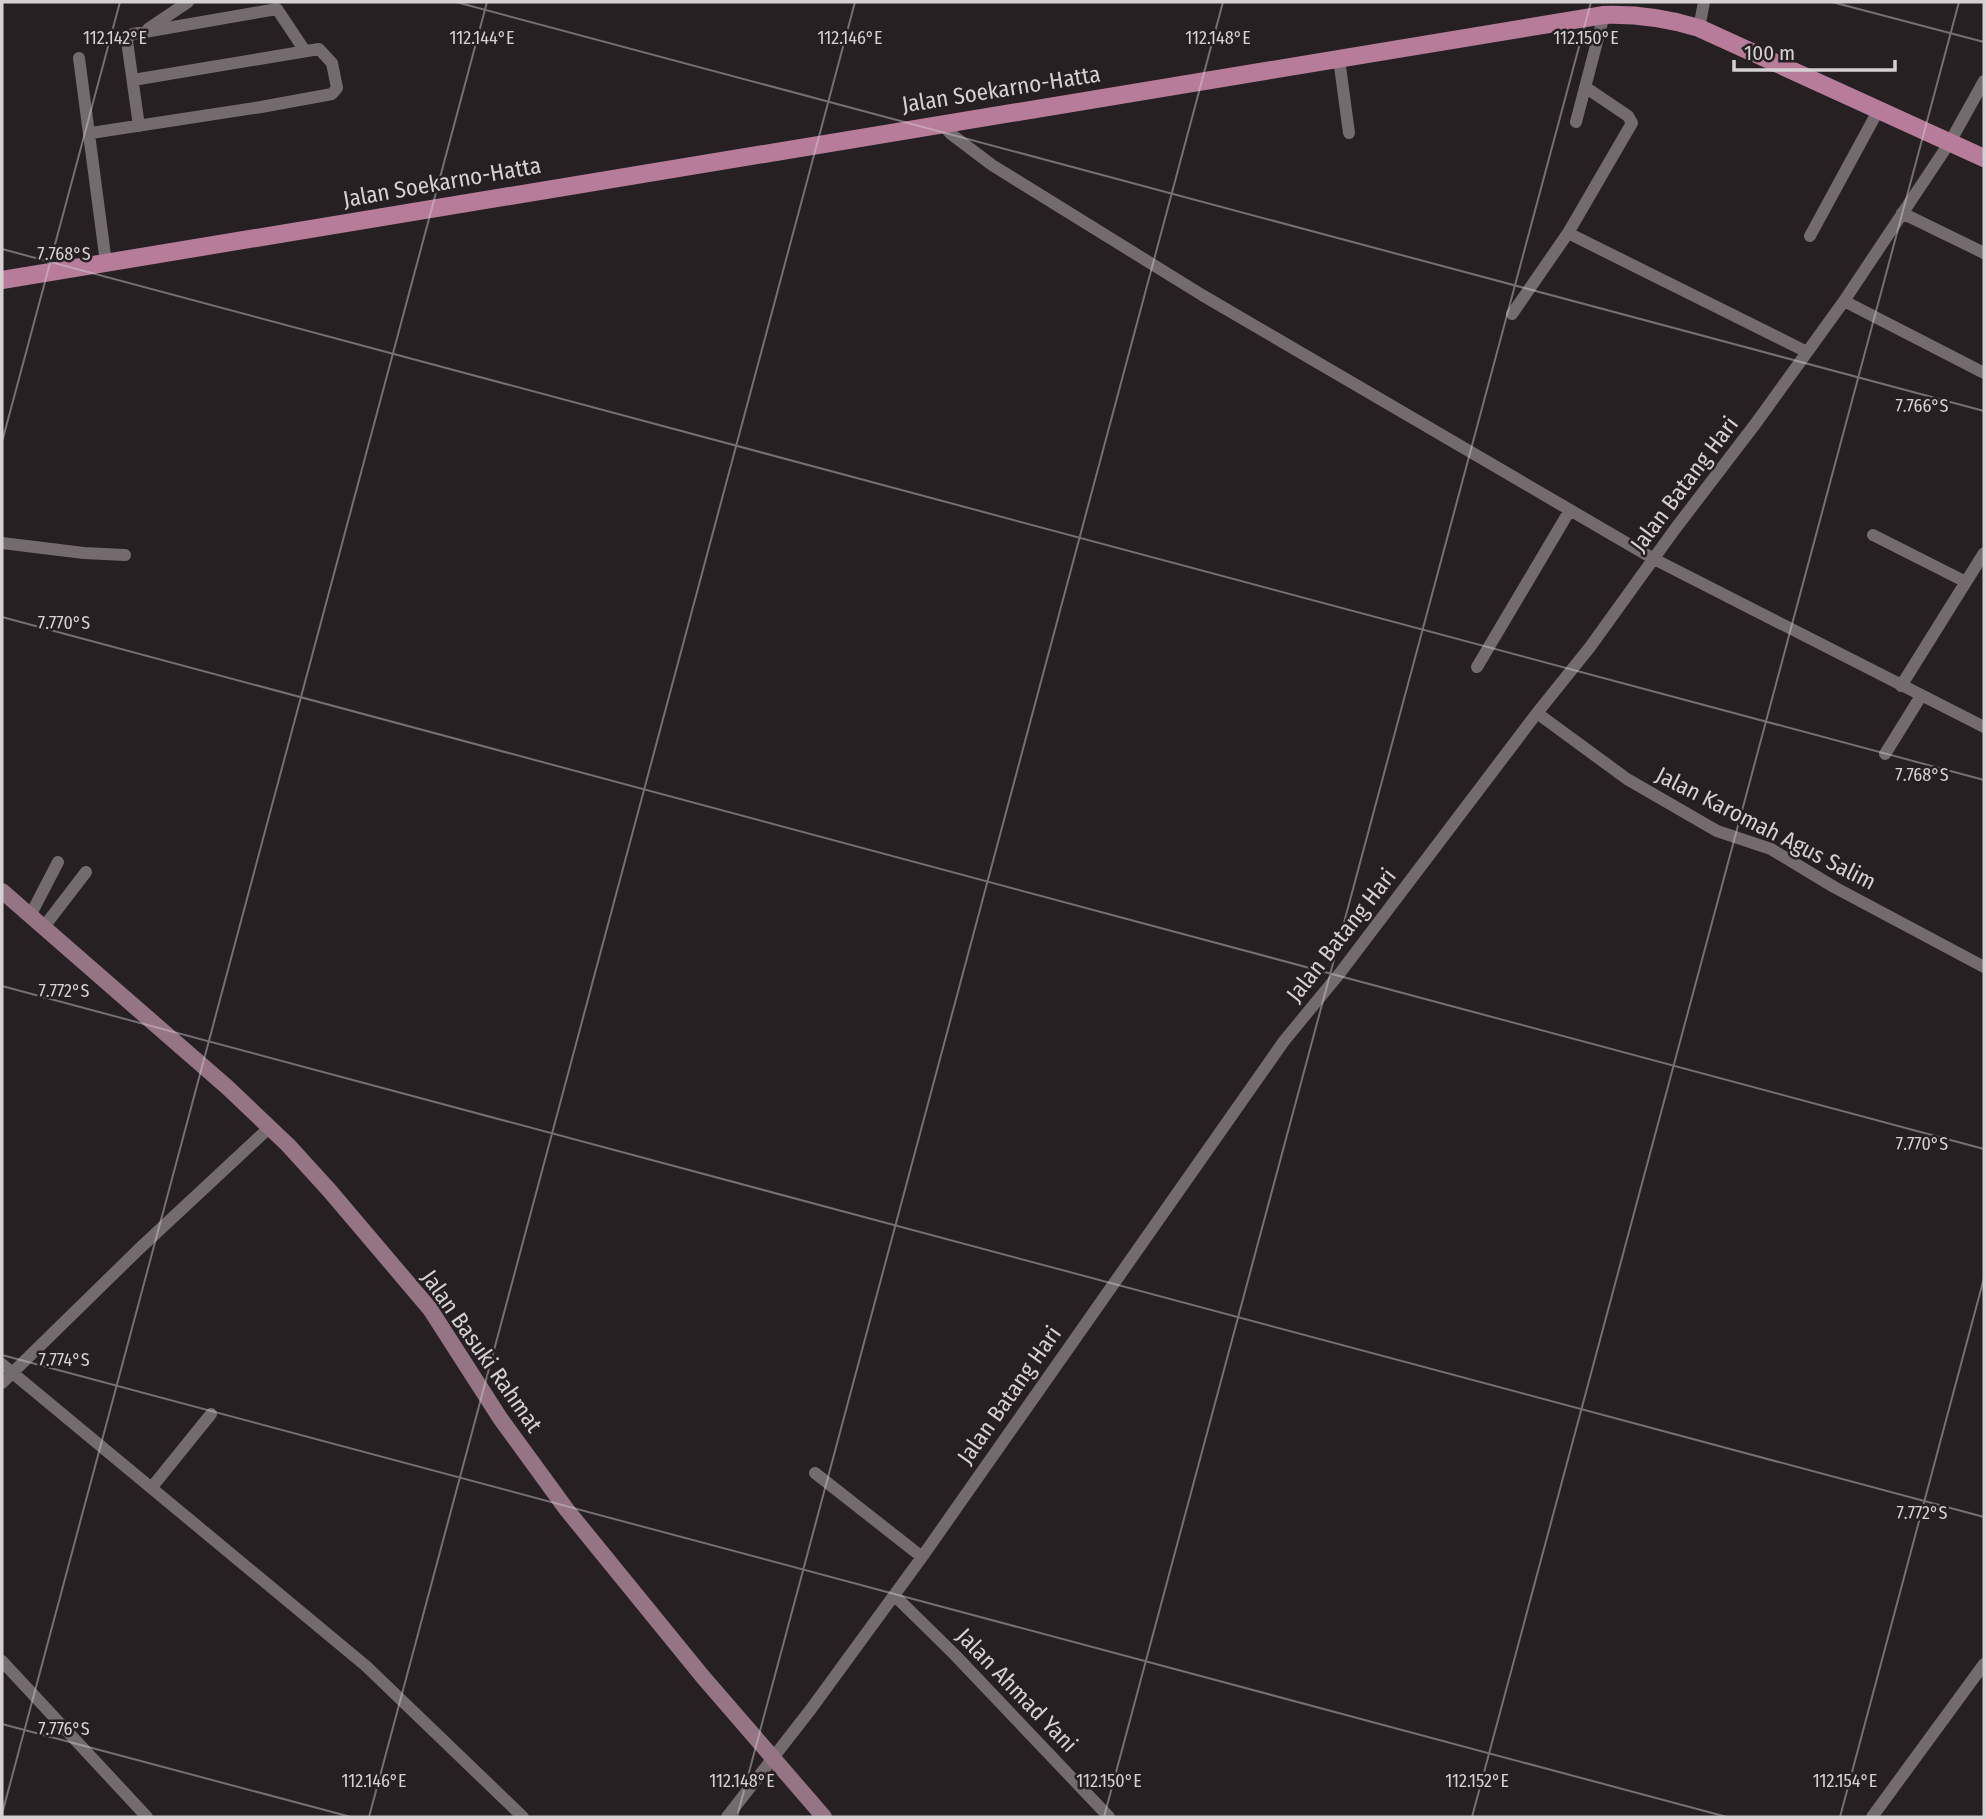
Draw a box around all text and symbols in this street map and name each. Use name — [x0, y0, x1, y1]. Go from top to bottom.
text: 112.142°E — [83, 27, 147, 49]
text: 112.144°E — [449, 27, 515, 49]
text: 112.146°E — [817, 27, 883, 49]
text: 112.148°E — [1185, 27, 1251, 49]
text: 112.150°E — [1553, 27, 1619, 49]
scale bar — [1734, 28, 1895, 72]
text: 100 m — [1744, 40, 1795, 66]
street label: Jalan Soekarno-Hatta — [900, 59, 1102, 119]
street label: Jalan Soekarno-Hatta — [341, 151, 543, 213]
text: 7.768°S — [37, 243, 91, 265]
text: 7.766°S — [1895, 395, 1949, 417]
street label: Jalan Batang Hari — [1624, 411, 1744, 557]
text: 7.770°S — [38, 612, 90, 634]
street label: Jalan Karomah Agus Salim — [1651, 760, 1881, 896]
text: 7.768°S — [1895, 764, 1949, 786]
street label: Jalan Batang Hari — [1280, 863, 1402, 1007]
text: 7.772°S — [39, 980, 89, 1002]
text: 7.770°S — [1896, 1133, 1948, 1155]
street label: Jalan Basuki Rahmat — [416, 1264, 549, 1438]
street label: Jalan Batang Hari — [951, 1321, 1067, 1469]
text: 7.774°S — [38, 1349, 90, 1371]
text: 7.772°S — [1897, 1502, 1947, 1524]
street label: Jalan Ahmad Yani — [951, 1622, 1083, 1758]
text: 7.776°S — [38, 1718, 90, 1740]
text: 112.146°E — [341, 1770, 407, 1792]
text: 112.148°E — [709, 1770, 775, 1792]
text: 112.150°E — [1076, 1770, 1142, 1792]
text: 112.152°E — [1445, 1770, 1509, 1792]
text: 112.154°E — [1813, 1770, 1877, 1792]

